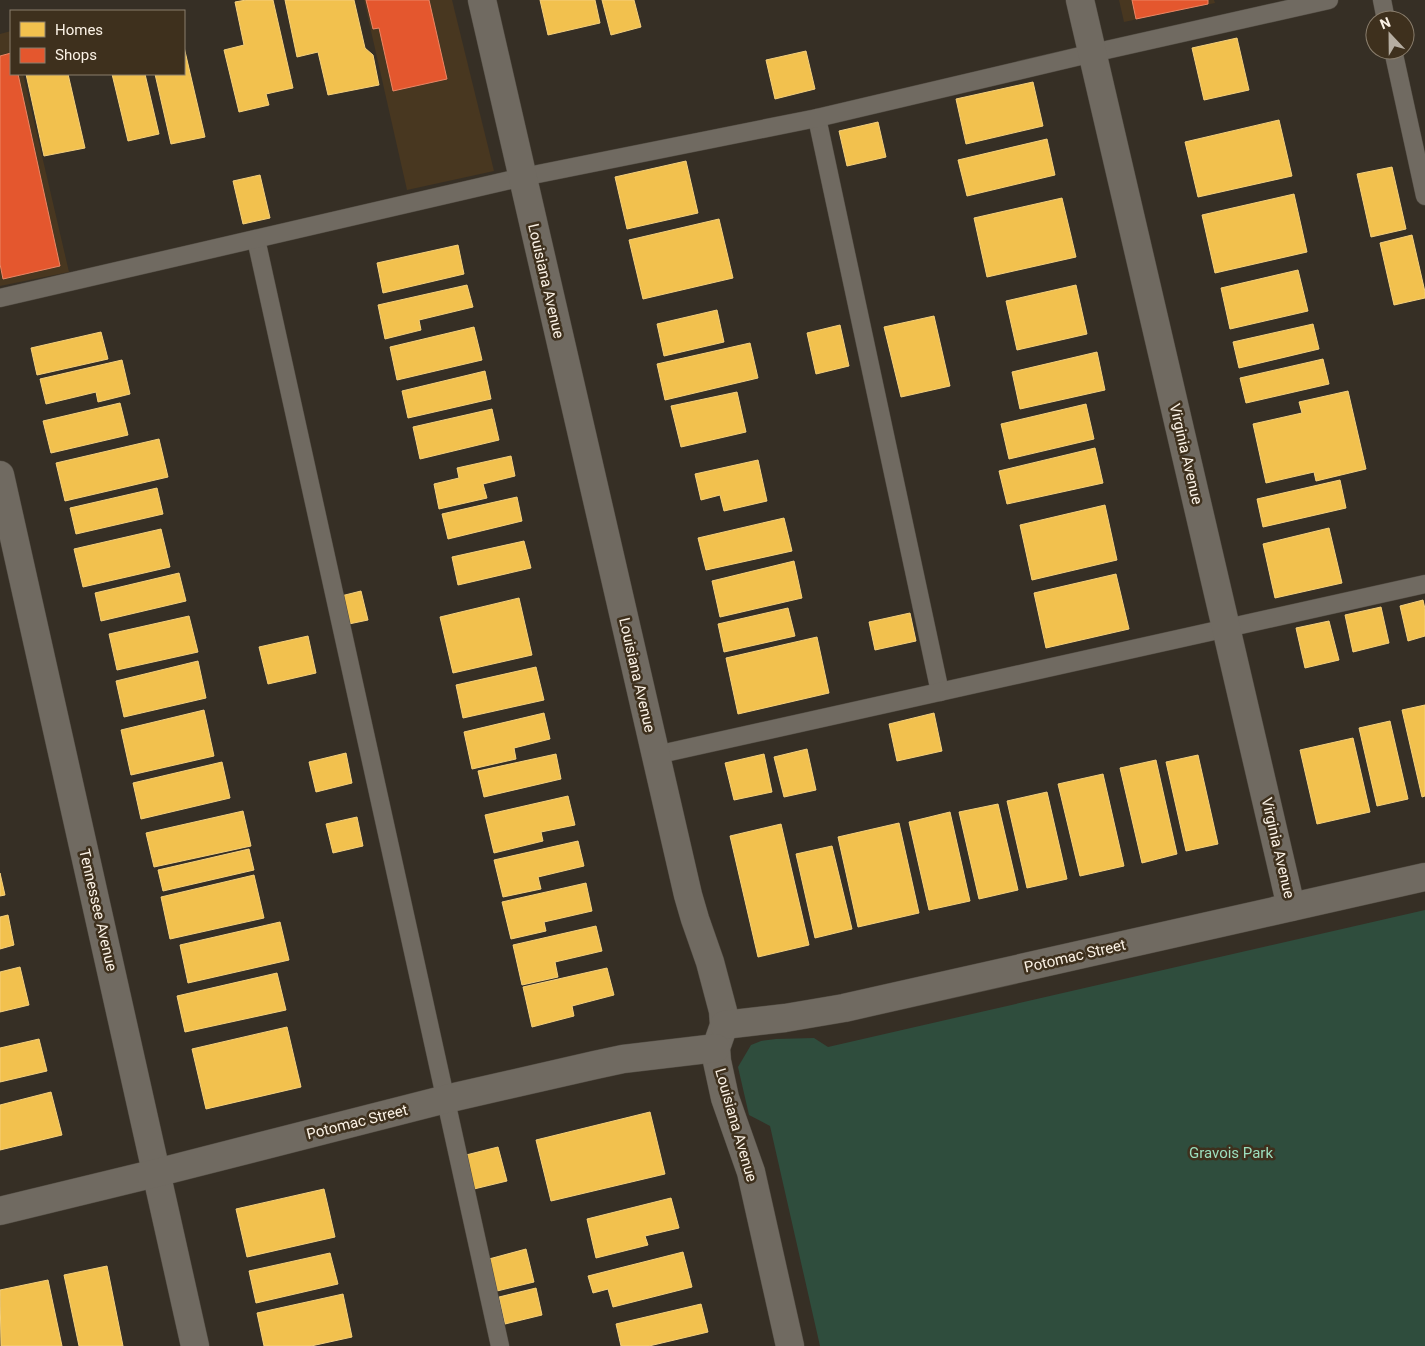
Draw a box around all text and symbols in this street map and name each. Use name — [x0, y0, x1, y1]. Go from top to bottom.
legend — [10, 10, 185, 75]
north arrow — [1365, 10, 1415, 60]
text: N — [1378, 14, 1393, 32]
text: Homes — [55, 21, 103, 39]
text: Shops — [55, 46, 97, 64]
street label: Louisiana Avenue — [524, 222, 568, 340]
street label: Virginia Avenue — [1166, 402, 1206, 506]
street label: Louisiana Avenue — [615, 616, 659, 734]
street label: Virginia Avenue — [1258, 796, 1298, 900]
street label: Tennessee Avenue — [75, 847, 121, 973]
street label: Potomac Street — [1022, 936, 1128, 976]
street label: Louisiana Avenue — [711, 1066, 761, 1184]
street label: Potomac Street — [305, 1101, 410, 1143]
park label: Gravois Park — [1189, 1144, 1273, 1162]

